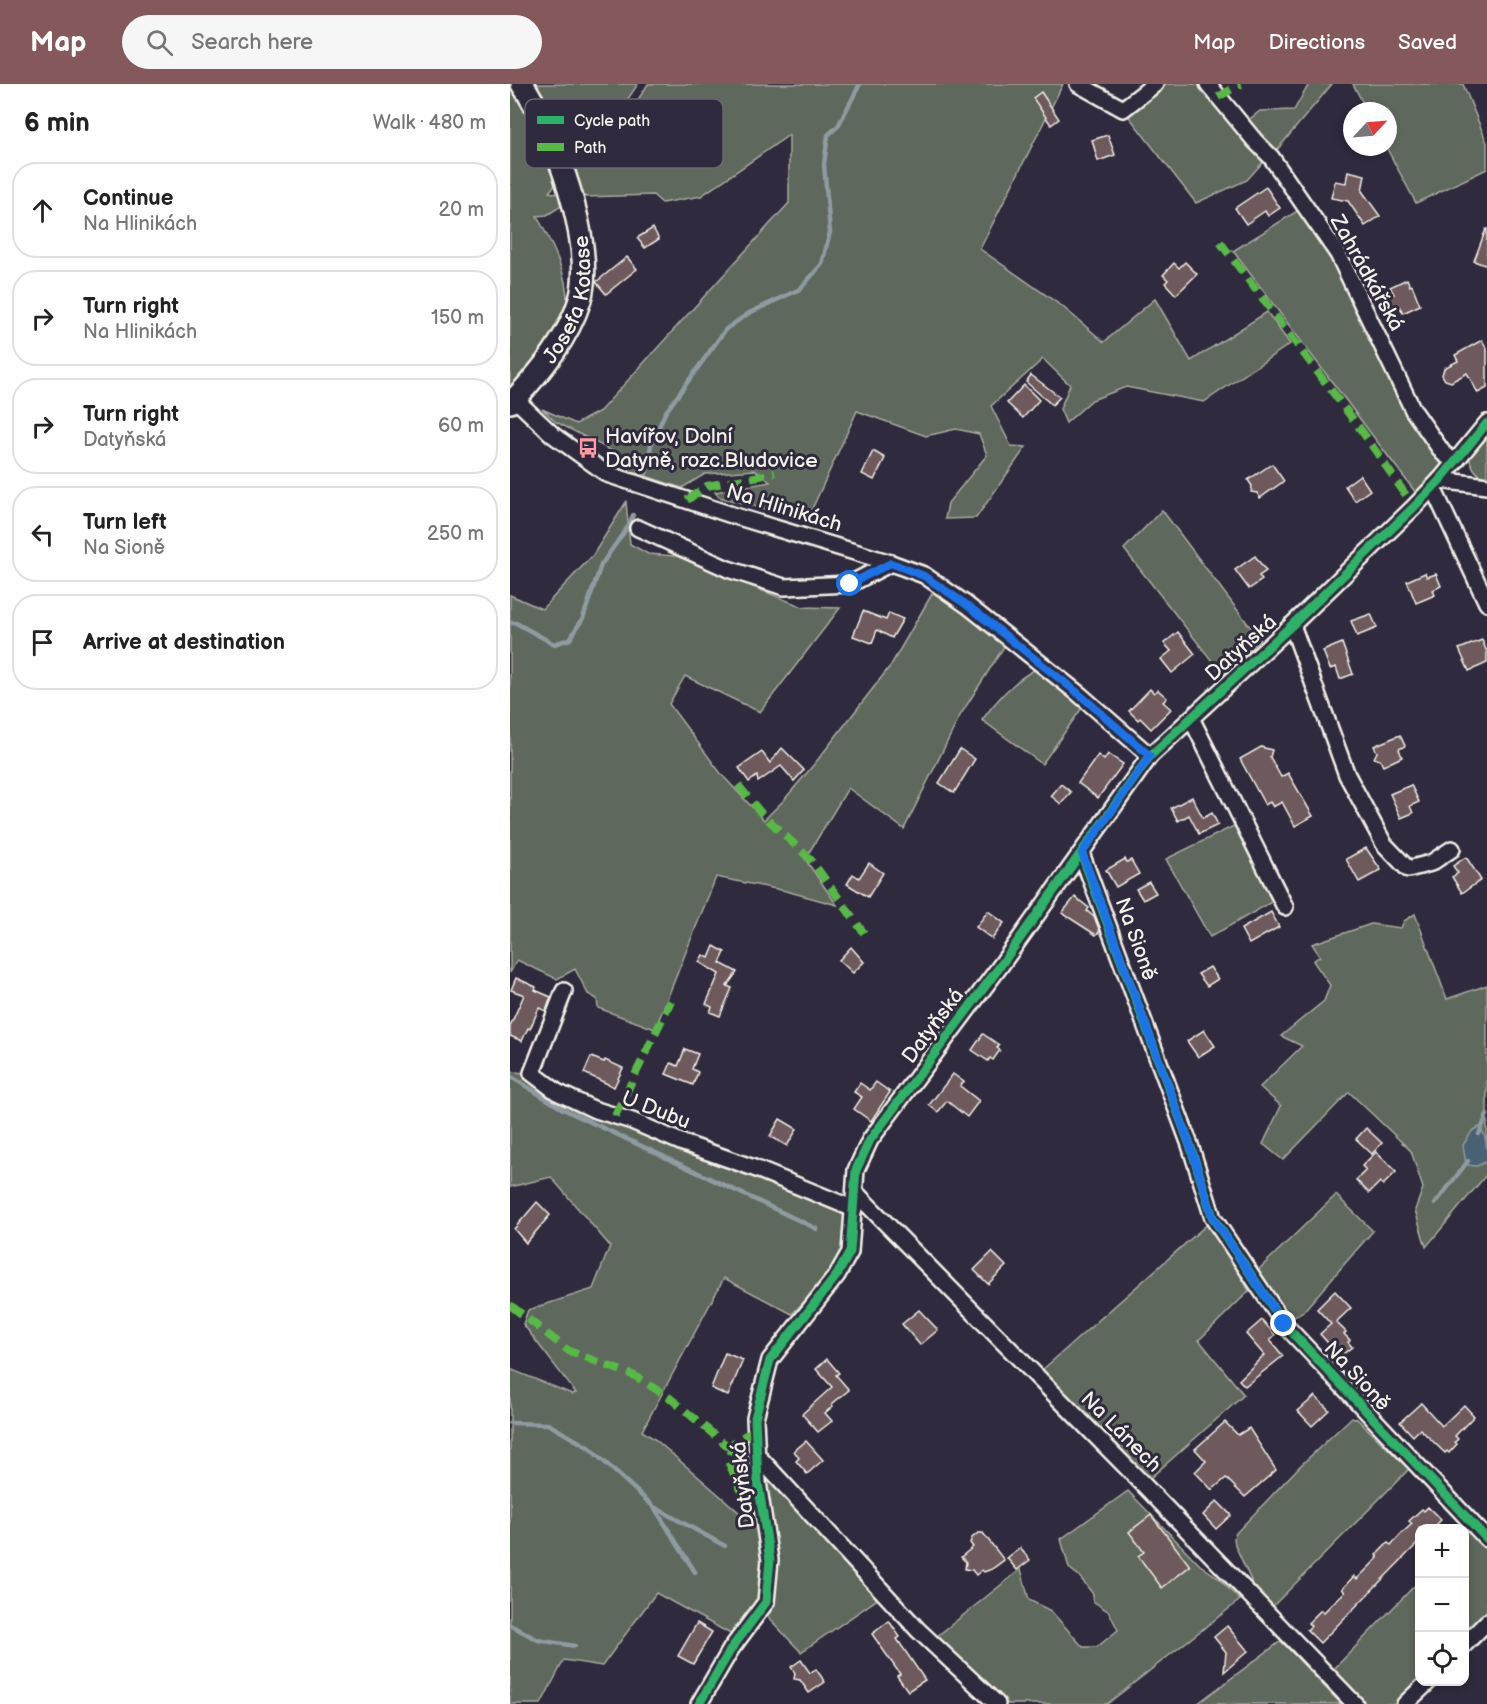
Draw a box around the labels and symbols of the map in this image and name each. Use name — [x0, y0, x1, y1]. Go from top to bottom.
legend — [525, 99, 723, 168]
north arrow — [1343, 102, 1397, 156]
text: Cycle path — [574, 112, 650, 131]
text: Path — [574, 139, 606, 158]
street label: Zahrádkářská — [1324, 210, 1409, 335]
street label: Josefa Kotase — [537, 234, 596, 368]
place label: Havířov, Dolní Datyně, rozc.Bludovice — [605, 424, 818, 473]
bus stop icon: Havířov, Dolní Datyně, rozc.Bludovice — [576, 436, 600, 460]
street label: Na Hlinikách — [723, 479, 845, 537]
route start — [836, 570, 862, 596]
street label: Datyňská — [1200, 609, 1282, 687]
street label: Na Sioně — [1110, 894, 1163, 984]
street label: Datyňská — [897, 984, 969, 1068]
street label: U Dubu — [618, 1086, 694, 1134]
route end — [1270, 1310, 1296, 1336]
street label: Na Sioně — [1319, 1336, 1396, 1416]
street label: Na Lánech — [1075, 1386, 1167, 1478]
street label: Datyňská — [726, 1440, 760, 1530]

